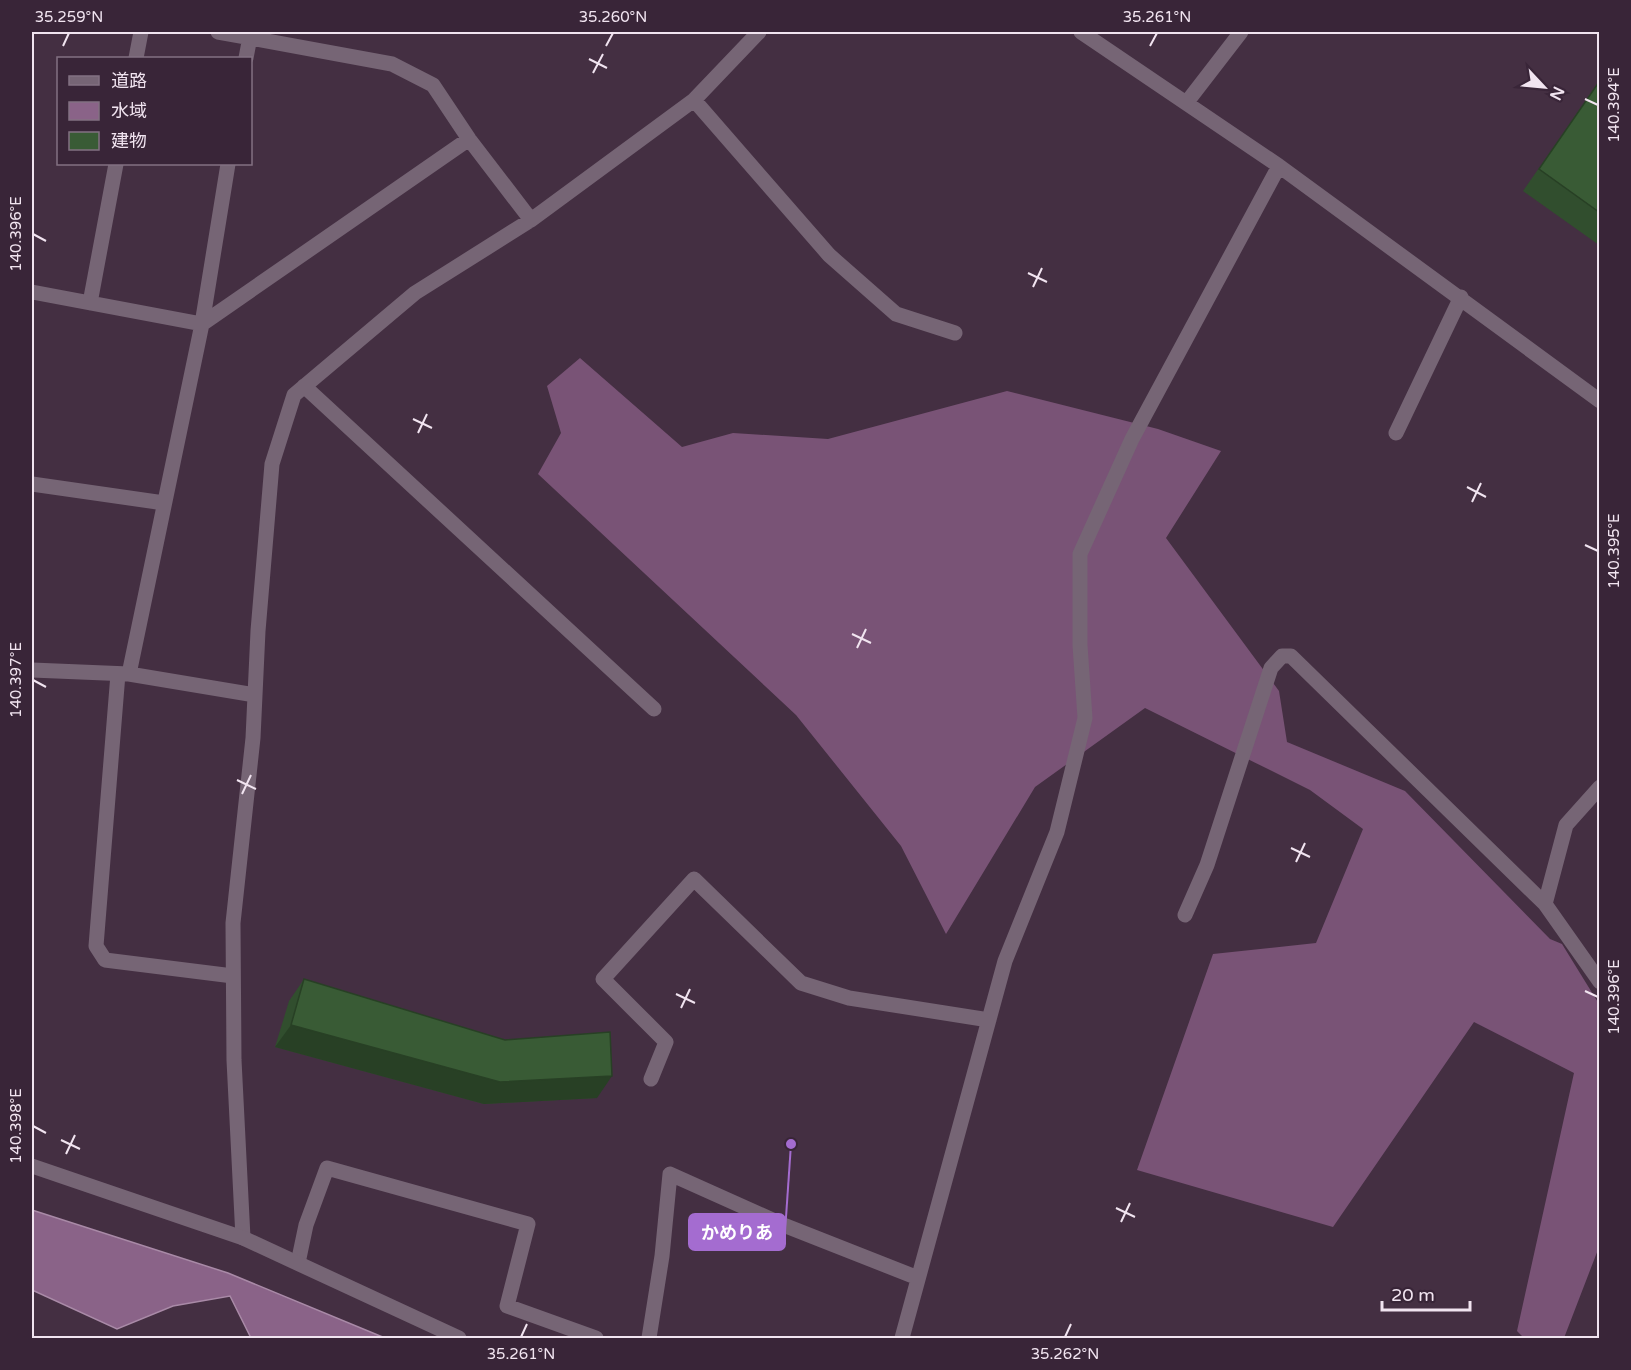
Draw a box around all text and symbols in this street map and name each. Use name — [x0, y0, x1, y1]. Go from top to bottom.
text: 35.259°N — [35, 8, 103, 26]
text: 35.260°N — [579, 8, 647, 26]
text: 35.261°N — [1123, 8, 1191, 26]
legend — [57, 57, 252, 165]
north arrow — [1514, 57, 1574, 117]
text: 140.394°E — [1605, 67, 1623, 143]
text: 道路 — [111, 70, 147, 92]
text: N — [1545, 83, 1568, 103]
text: 水域 — [111, 100, 147, 122]
text: 建物 — [111, 130, 147, 152]
text: 140.396°E — [7, 196, 25, 272]
text: 140.395°E — [1605, 513, 1623, 589]
text: 140.397°E — [7, 642, 25, 718]
text: 140.396°E — [1605, 959, 1623, 1035]
text: 140.398°E — [7, 1088, 25, 1164]
callout: かめりあ — [689, 1214, 785, 1250]
text: かめりあ — [701, 1222, 773, 1244]
scale bar — [1382, 1274, 1470, 1312]
text: 20 m — [1391, 1284, 1435, 1306]
text: 35.261°N — [487, 1345, 555, 1363]
text: 35.262°N — [1031, 1345, 1099, 1363]

